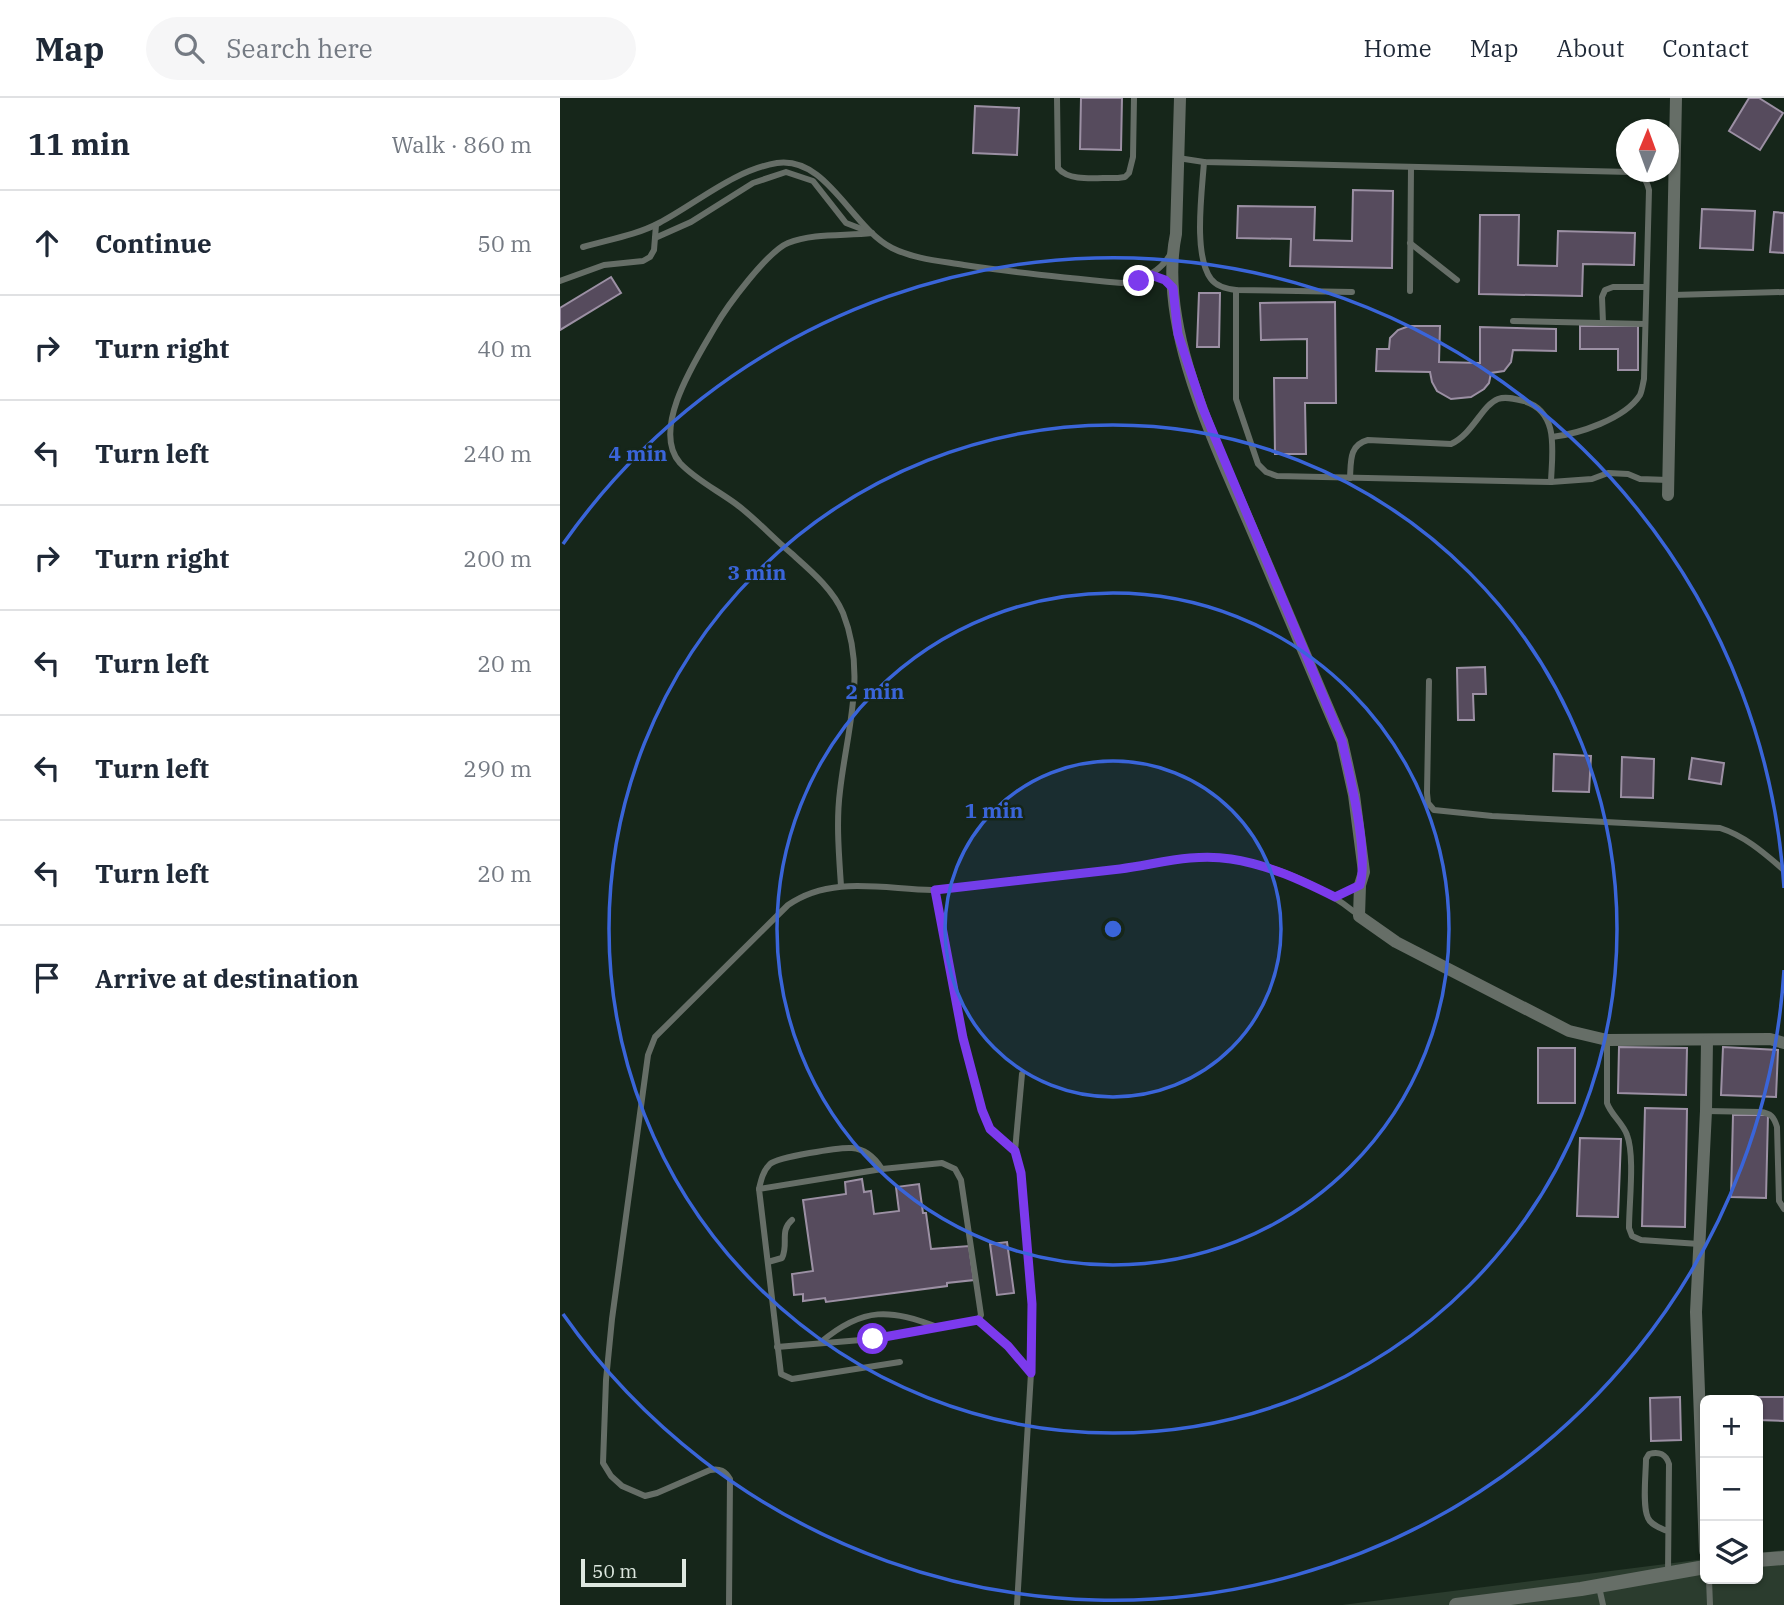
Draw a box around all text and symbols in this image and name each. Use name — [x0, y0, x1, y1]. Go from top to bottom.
search box — [146, 17, 636, 80]
text: Map — [35, 27, 104, 70]
icon: search — [170, 29, 208, 67]
text: Search here — [226, 31, 373, 65]
text: Home — [1364, 32, 1432, 64]
text: Map — [1470, 32, 1518, 64]
text: About — [1556, 32, 1624, 64]
text: Contact — [1662, 32, 1749, 64]
north arrow — [1616, 119, 1679, 182]
text: 11 min — [28, 124, 130, 163]
text: Walk · 860 m — [391, 129, 532, 159]
icon: ahead — [28, 224, 66, 262]
text: Continue — [95, 226, 212, 260]
text: 50 m — [477, 228, 532, 258]
route end — [1123, 265, 1154, 296]
icon: right — [28, 329, 66, 367]
text: Turn right — [95, 331, 229, 365]
text: 40 m — [477, 333, 532, 363]
icon: left — [28, 434, 66, 472]
text: Turn left — [95, 436, 209, 470]
text: 240 m — [463, 438, 532, 468]
text: 4 min — [609, 439, 667, 467]
icon: right — [28, 539, 66, 577]
text: Turn right — [95, 541, 229, 575]
text: 200 m — [463, 543, 532, 573]
text: 3 min — [728, 558, 786, 586]
icon: left — [28, 644, 66, 682]
text: Turn left — [95, 646, 209, 680]
text: 20 m — [477, 648, 532, 678]
text: 2 min — [846, 677, 904, 705]
icon: left — [28, 749, 66, 787]
text: Turn left — [95, 751, 209, 785]
text: 290 m — [463, 753, 532, 783]
text: 1 min — [965, 796, 1023, 824]
icon: left — [28, 854, 66, 892]
text: Turn left — [95, 856, 209, 890]
text: 20 m — [477, 858, 532, 888]
centre of rings — [1101, 917, 1125, 941]
icon: arrive — [28, 959, 66, 997]
text: Arrive at destination — [95, 961, 359, 995]
route start — [857, 1323, 888, 1354]
map controls — [1700, 1395, 1763, 1584]
button: + — [1700, 1395, 1763, 1458]
button: − — [1700, 1458, 1763, 1521]
button: layers — [1700, 1521, 1763, 1584]
scale bar — [581, 1556, 686, 1588]
text: 50 m — [592, 1559, 637, 1583]

